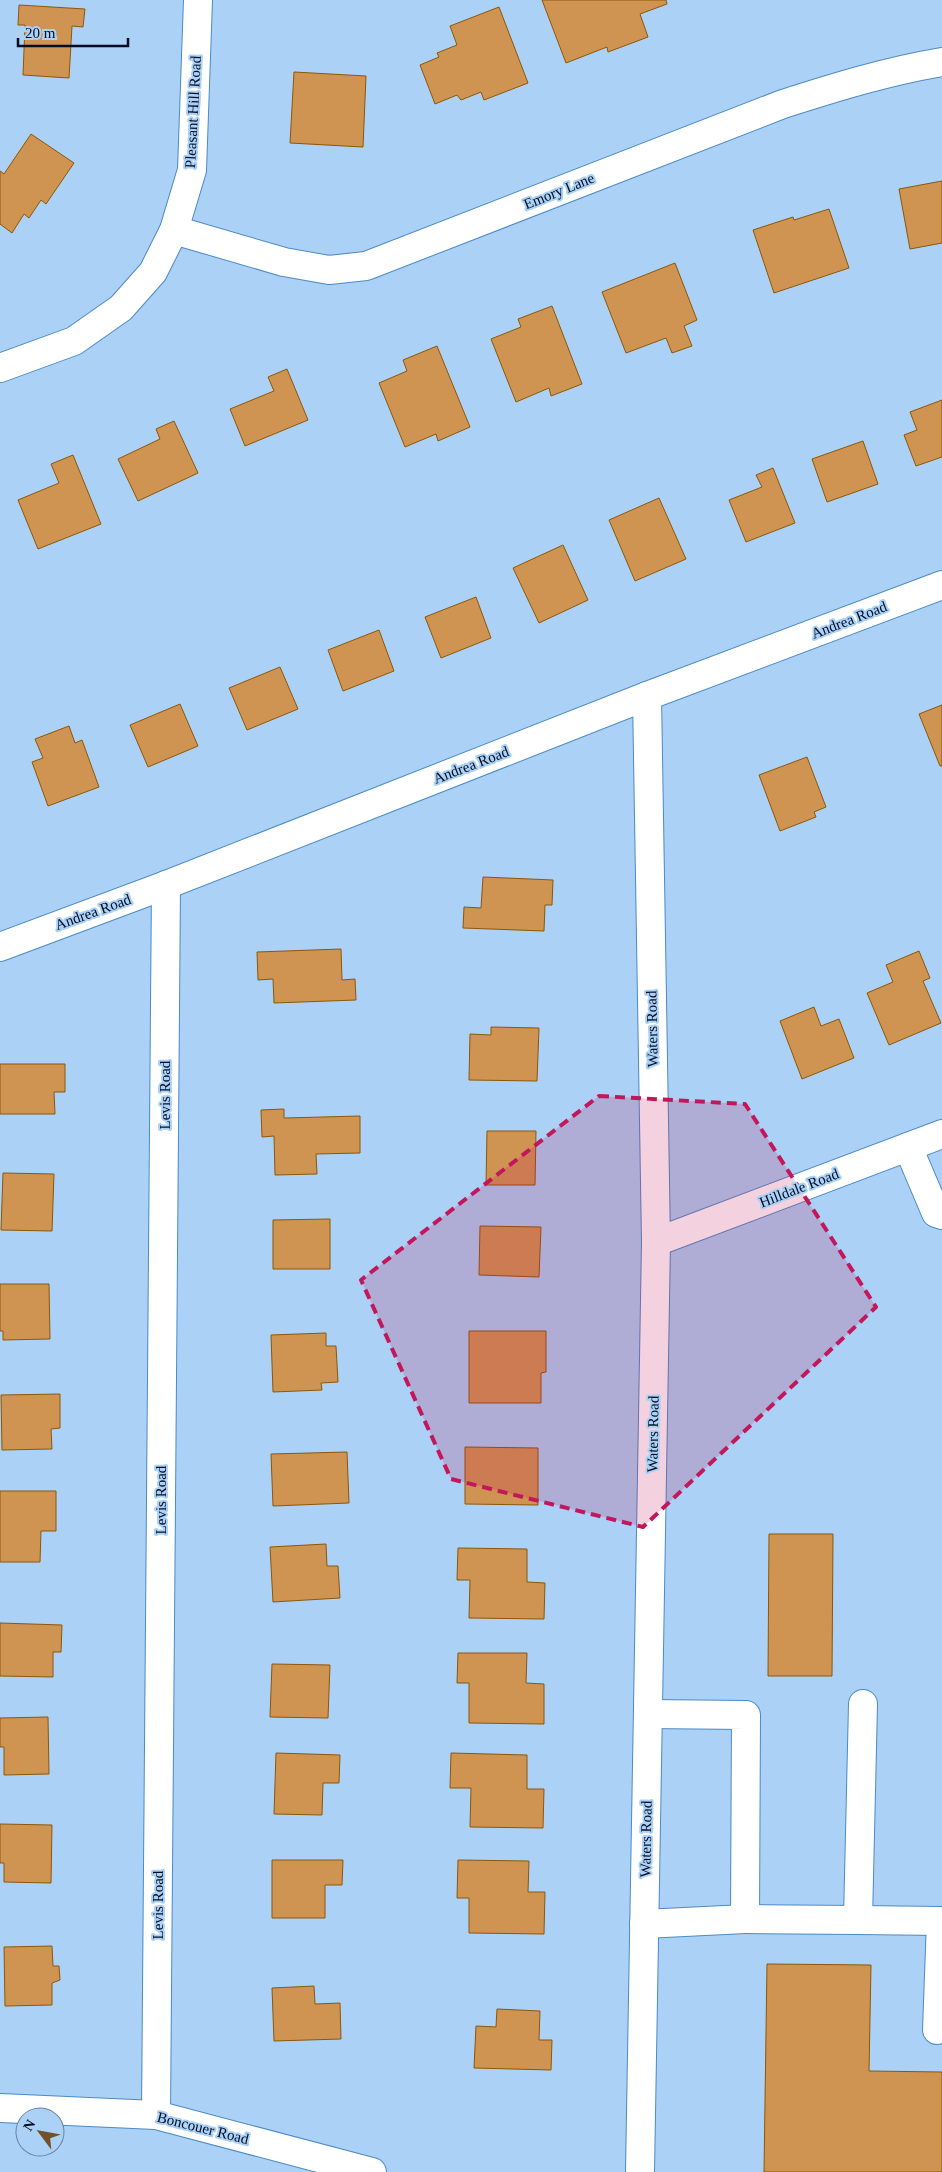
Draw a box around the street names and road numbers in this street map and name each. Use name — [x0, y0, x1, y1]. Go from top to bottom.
street label: Pleasant Hill Road — [182, 55, 204, 169]
street label: Emory Lane — [521, 169, 597, 212]
street label: Andrea Road — [809, 598, 889, 642]
street label: Andrea Road — [431, 743, 511, 787]
street label: Andrea Road — [53, 891, 134, 933]
street label: Waters Road — [643, 990, 661, 1067]
street label: Levis Road — [157, 1060, 173, 1129]
street label: Hilldale Road — [757, 1165, 841, 1210]
street label: Waters Road — [644, 1395, 662, 1472]
street label: Levis Road — [153, 1465, 169, 1534]
street label: Waters Road — [637, 1800, 655, 1877]
street label: Levis Road — [150, 1870, 166, 1939]
street label: Boncouer Road — [156, 2109, 251, 2147]

